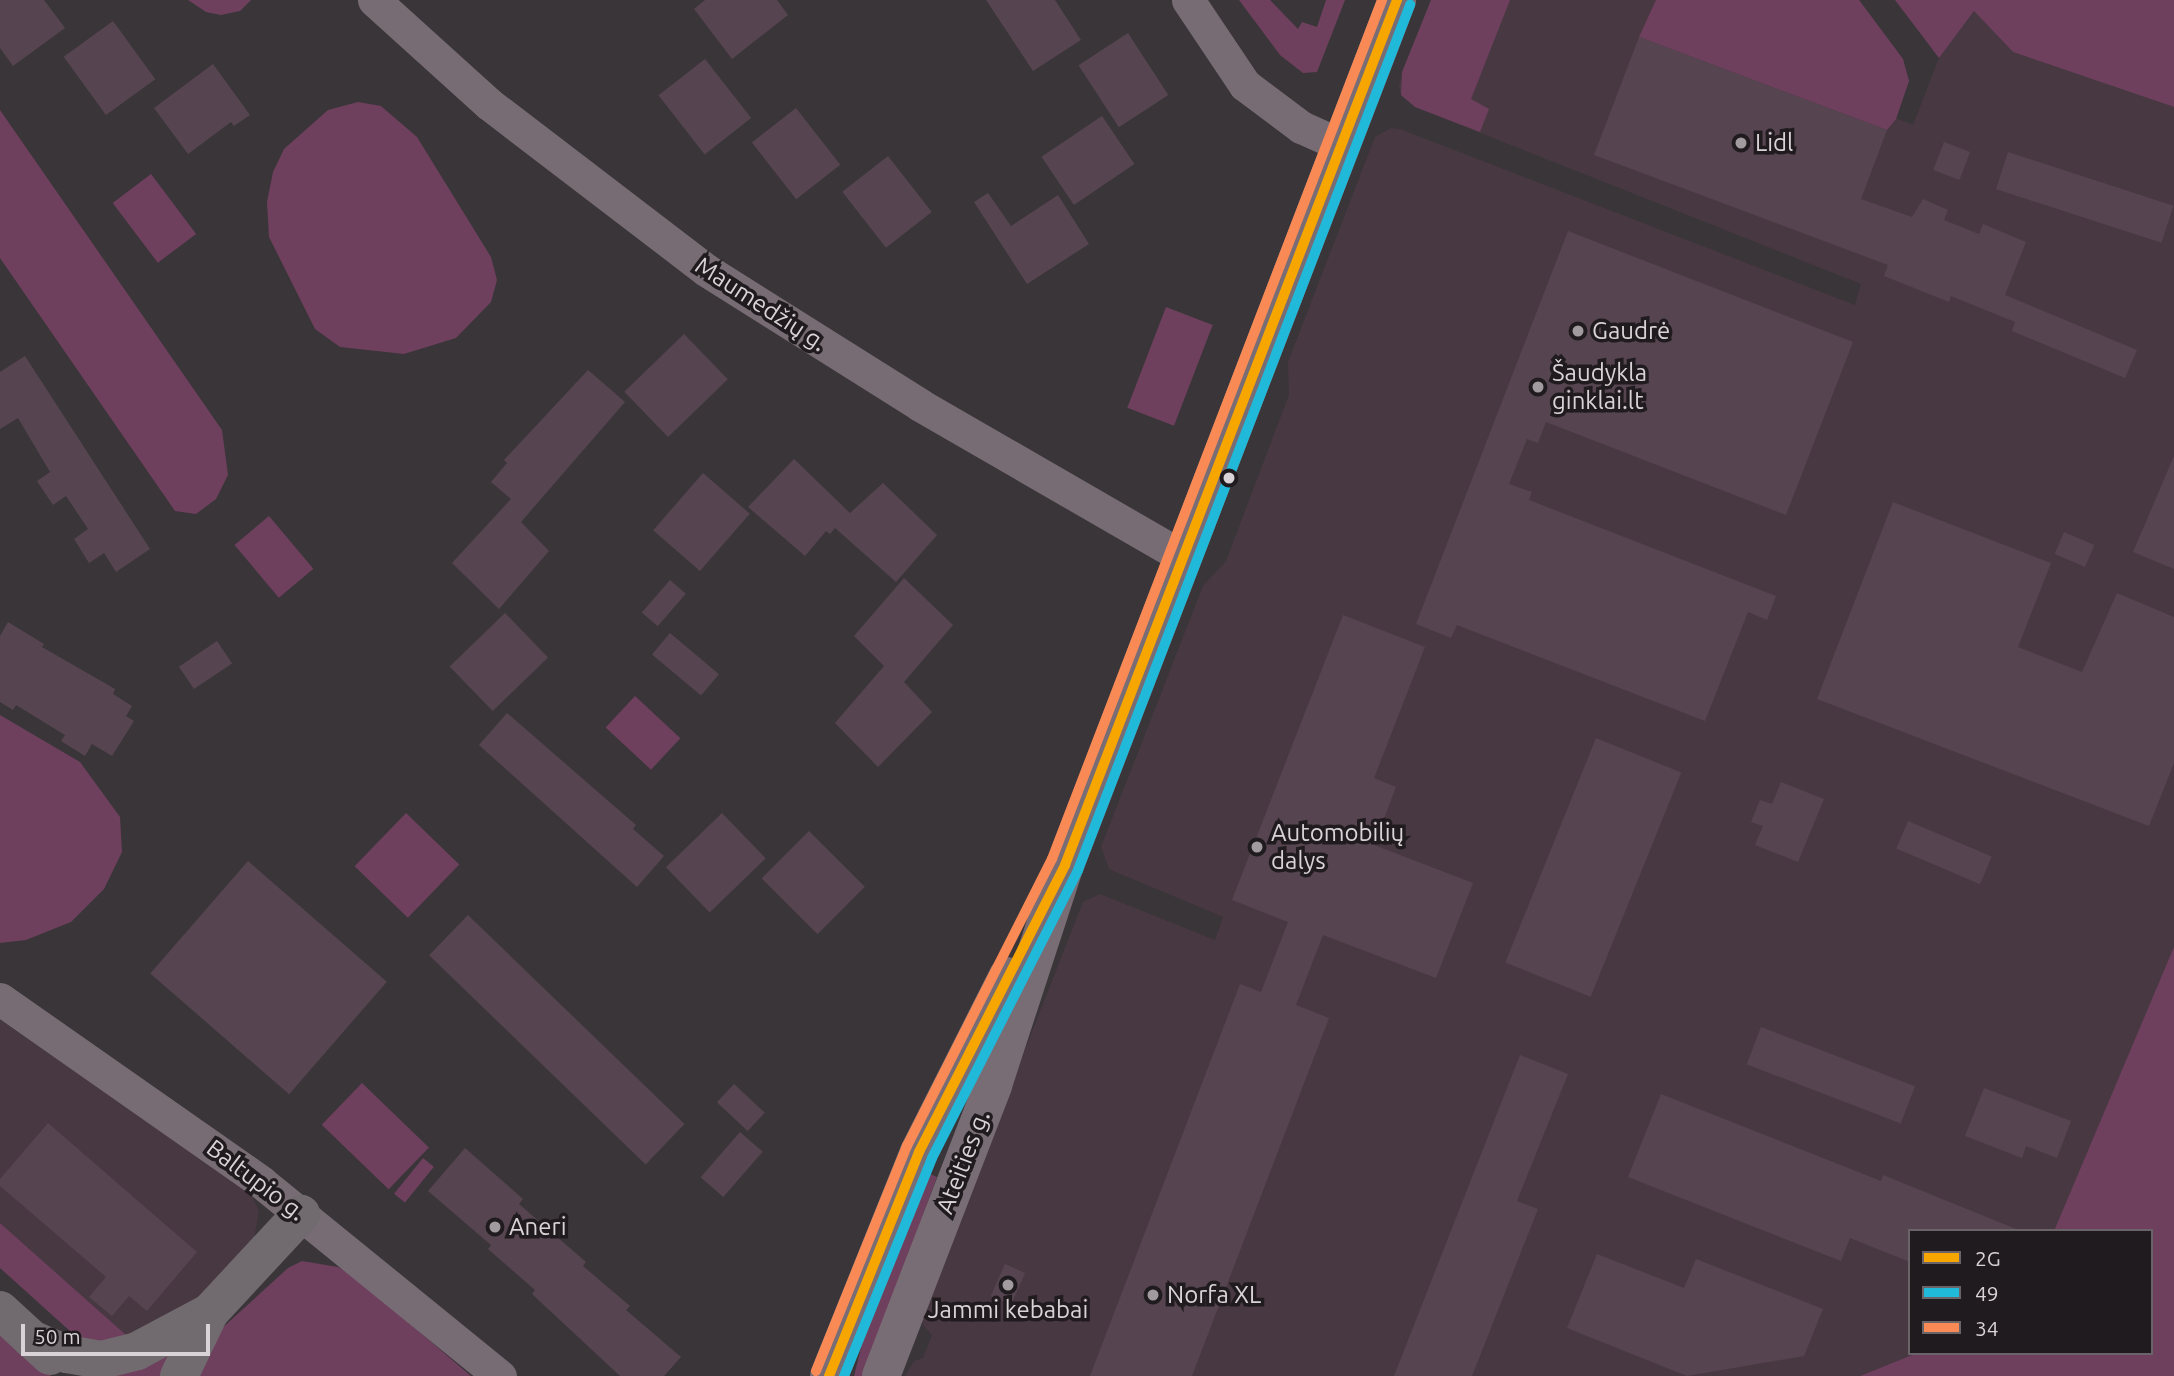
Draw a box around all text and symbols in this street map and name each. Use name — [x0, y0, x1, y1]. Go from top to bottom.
place label: Lidl — [1755, 129, 1793, 157]
marker: Lidl — [1733, 135, 1749, 151]
street label: Maumedžių g. — [690, 251, 832, 357]
place label: Gaudrė — [1592, 317, 1670, 345]
marker: Gaudrė — [1570, 323, 1586, 339]
place label: Šaudykla ginklai.lt — [1552, 359, 1647, 415]
marker: Šaudykla ginklai.lt — [1530, 379, 1546, 395]
unlabelled marker — [1222, 471, 1236, 485]
place label: Automobilių dalys — [1271, 819, 1404, 875]
marker: Automobilių dalys — [1249, 839, 1265, 855]
street label: Ateities g. — [930, 1106, 996, 1218]
street label: Baltupio g. — [201, 1134, 311, 1226]
place label: Aneri — [509, 1213, 566, 1241]
marker: Aneri — [487, 1219, 503, 1235]
legend — [1908, 1229, 2153, 1355]
text: 2G — [1975, 1246, 2001, 1270]
marker: Jammi kebabai — [1000, 1277, 1016, 1293]
place label: Norfa XL — [1167, 1281, 1261, 1309]
text: 49 — [1975, 1281, 1999, 1305]
marker: Norfa XL — [1145, 1287, 1161, 1303]
place label: Jammi kebabai — [928, 1296, 1088, 1324]
scale bar — [24, 1310, 214, 1354]
text: 34 — [1975, 1316, 1999, 1340]
text: 50 m — [34, 1324, 81, 1348]

